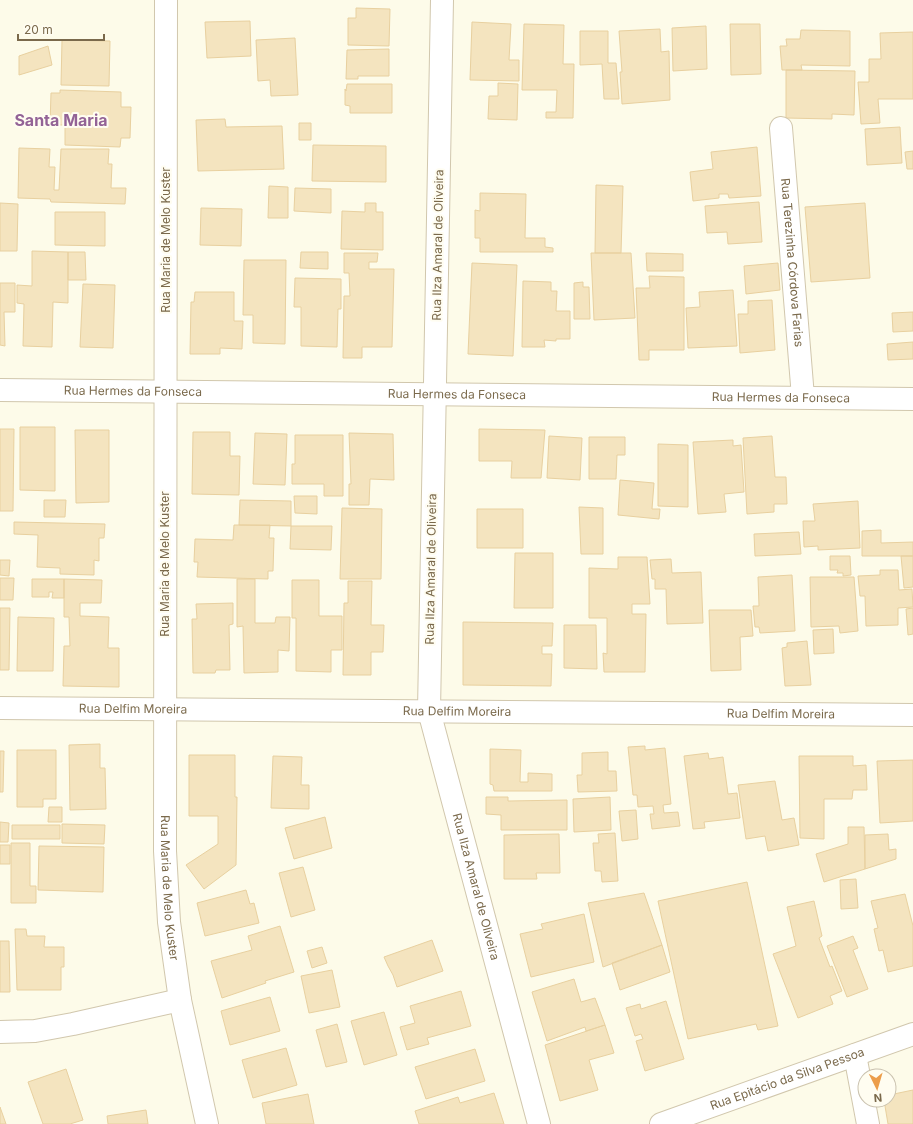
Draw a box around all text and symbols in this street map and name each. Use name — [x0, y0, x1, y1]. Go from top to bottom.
scale bar — [18, 16, 104, 42]
text: 20 m — [24, 22, 53, 37]
district label: Santa Maria — [14, 110, 108, 130]
street label: Rua Maria de Melo Kuster — [158, 167, 173, 313]
street label: Rua Ilza Amaral de Oliveira — [429, 169, 446, 321]
street label: Rua Terezinha Córdova Farias — [778, 177, 807, 348]
street label: Rua Hermes da Fonseca — [64, 383, 202, 399]
street label: Rua Hermes da Fonseca — [388, 386, 526, 402]
street label: Rua Hermes da Fonseca — [712, 389, 850, 405]
street label: Rua Maria de Melo Kuster — [157, 491, 172, 637]
street label: Rua Ilza Amaral de Oliveira — [422, 493, 439, 645]
street label: Rua Delfim Moreira — [79, 701, 187, 716]
street label: Rua Delfim Moreira — [403, 703, 511, 719]
street label: Rua Delfim Moreira — [727, 706, 835, 721]
street label: Rua Ilza Amaral de Oliveira — [450, 812, 503, 962]
street label: Rua Maria de Melo Kuster — [158, 815, 182, 962]
street label: Rua Epitácio da Silva Pessoa — [708, 1044, 866, 1113]
north arrow — [857, 1068, 897, 1108]
text: N — [873, 1091, 883, 1105]

